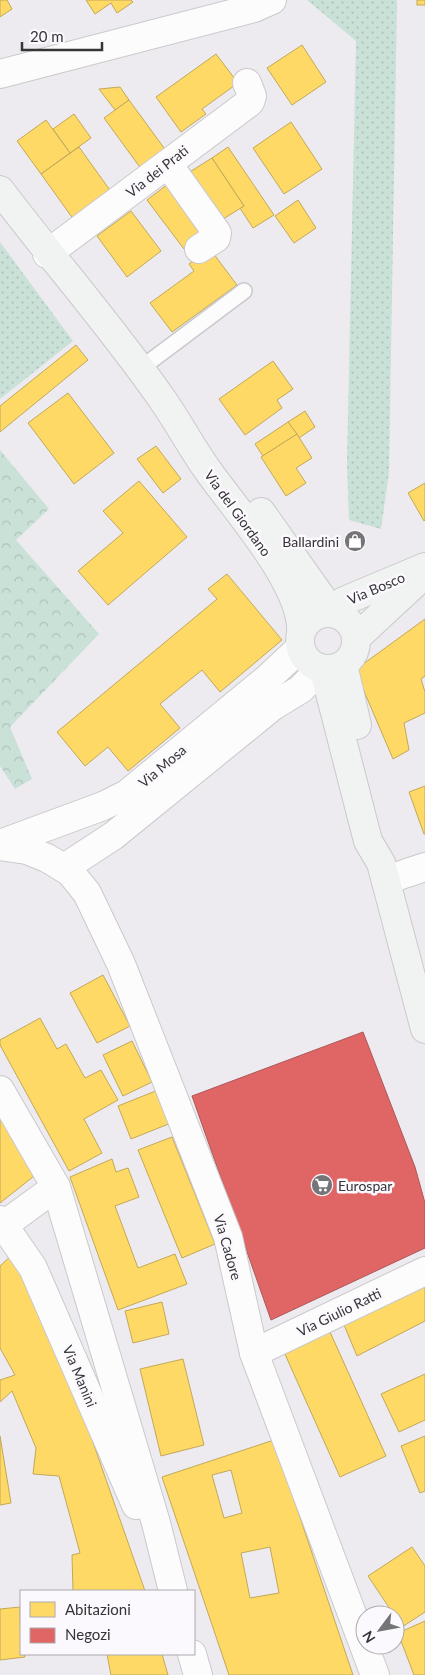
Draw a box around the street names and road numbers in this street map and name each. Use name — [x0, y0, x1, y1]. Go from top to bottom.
street label: Via dei Prati — [122, 141, 192, 201]
street label: Via del Giordano — [201, 467, 275, 559]
street label: Via Bosco — [345, 568, 407, 608]
street label: Via Mosa — [135, 741, 189, 791]
street label: Via Cadore — [211, 1212, 245, 1282]
street label: Via Giulio Ratti — [294, 1284, 384, 1340]
street label: Via Manini — [59, 1343, 101, 1409]

